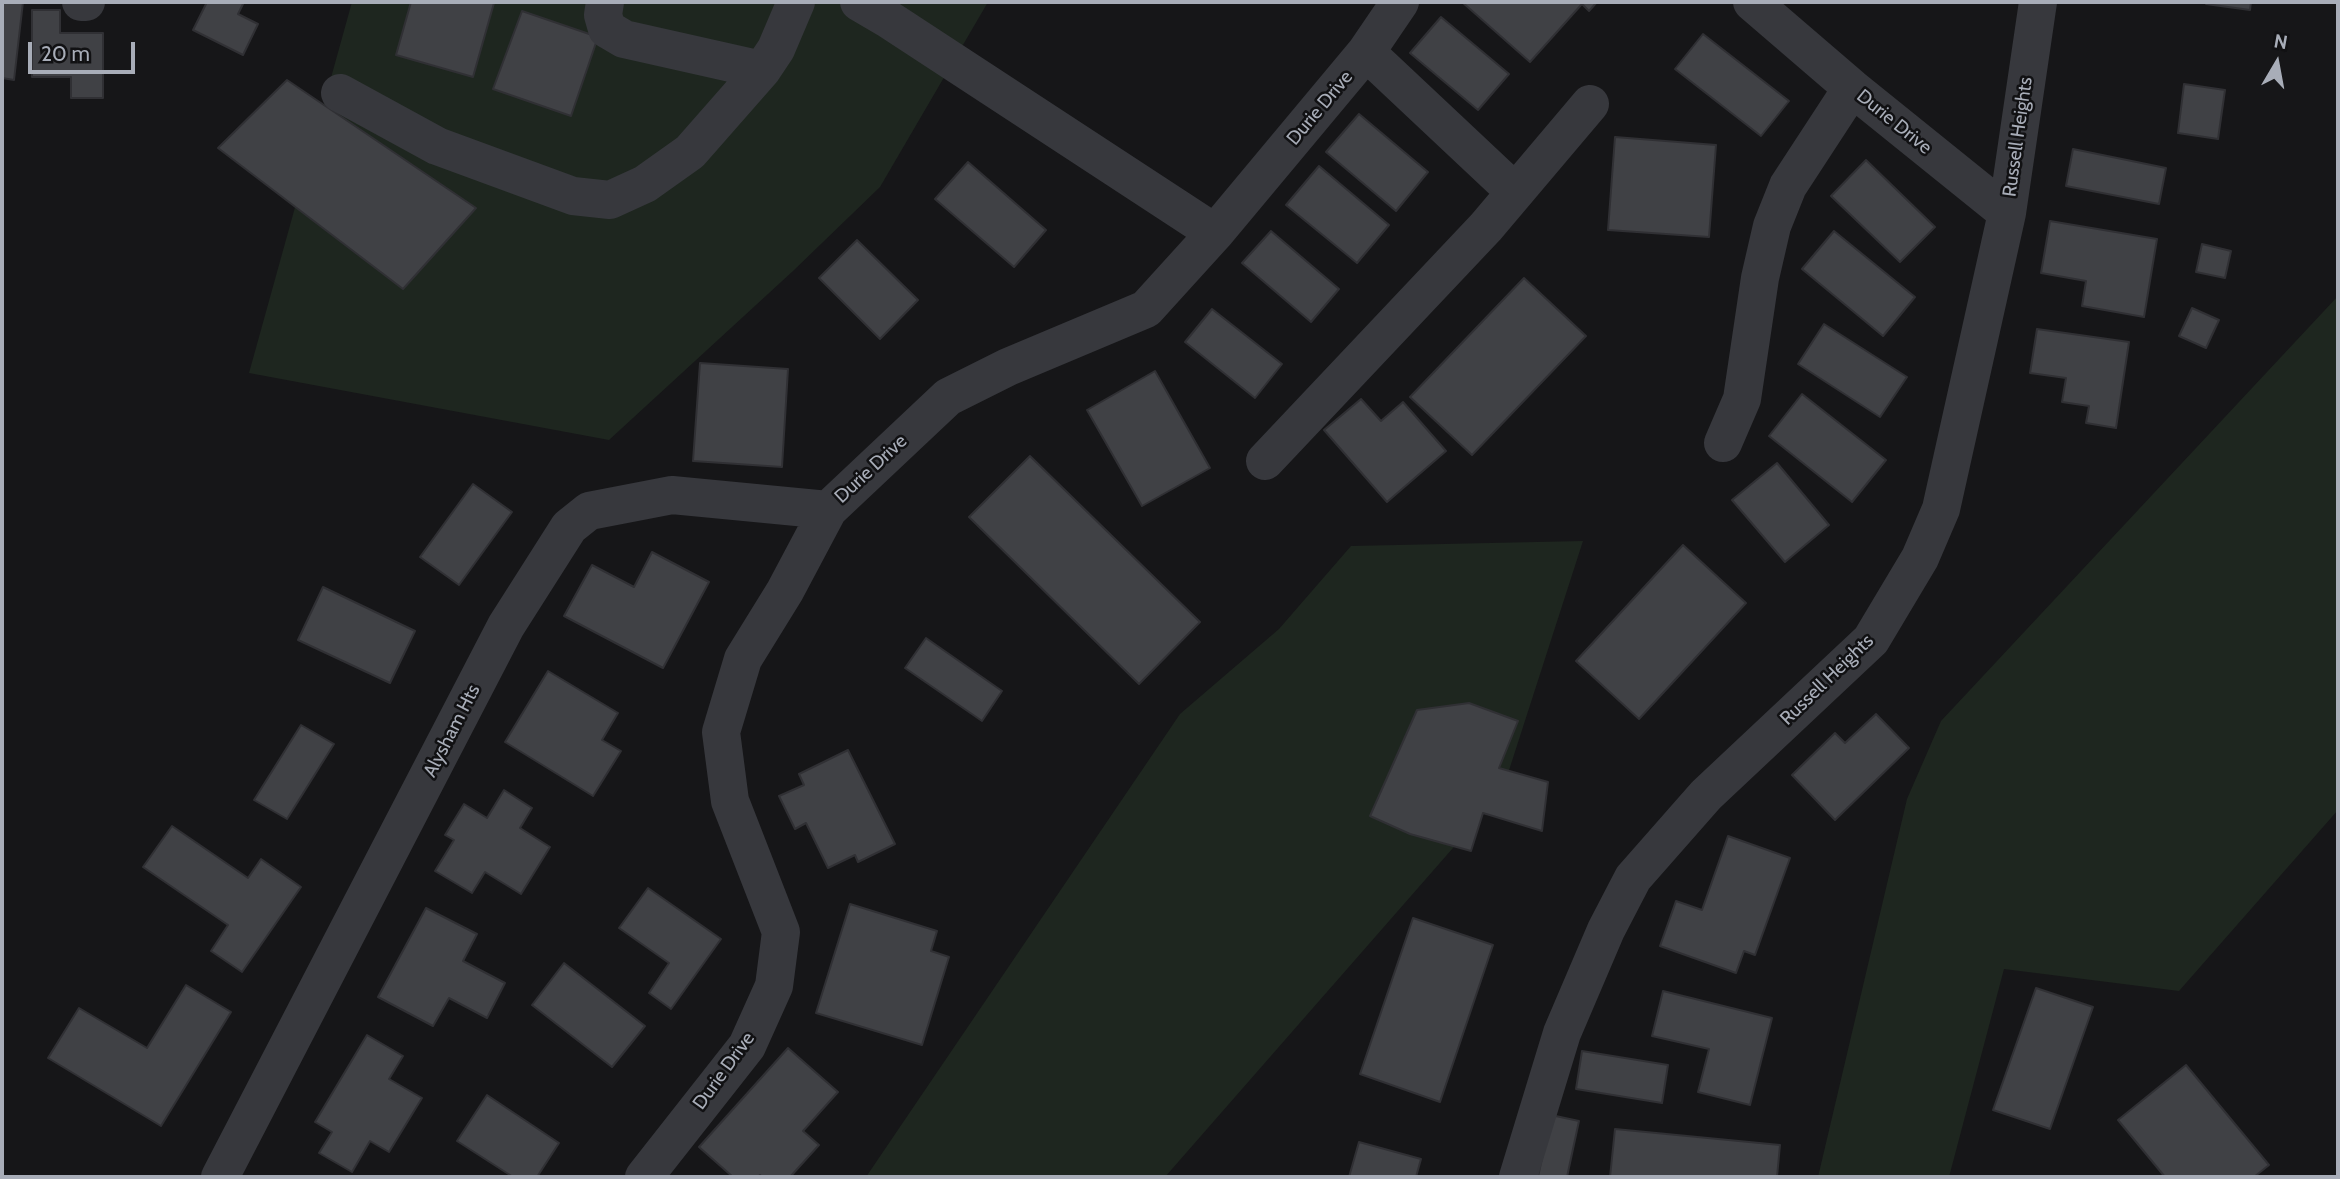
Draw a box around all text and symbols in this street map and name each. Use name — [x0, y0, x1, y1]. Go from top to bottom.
scale bar — [32, 28, 138, 72]
north arrow — [2242, 28, 2312, 98]
text: N — [2272, 29, 2289, 54]
text: 20 m — [41, 41, 90, 66]
street label: Durie Drive — [1282, 66, 1358, 150]
street label: Russell Heights — [1998, 76, 2038, 198]
street label: Durie Drive — [1852, 85, 1936, 159]
street label: Durie Drive — [830, 430, 912, 508]
street label: Russell Heights — [1776, 630, 1878, 730]
street label: Alysham Hts — [419, 681, 485, 781]
street label: Durie Drive — [688, 1028, 760, 1114]

